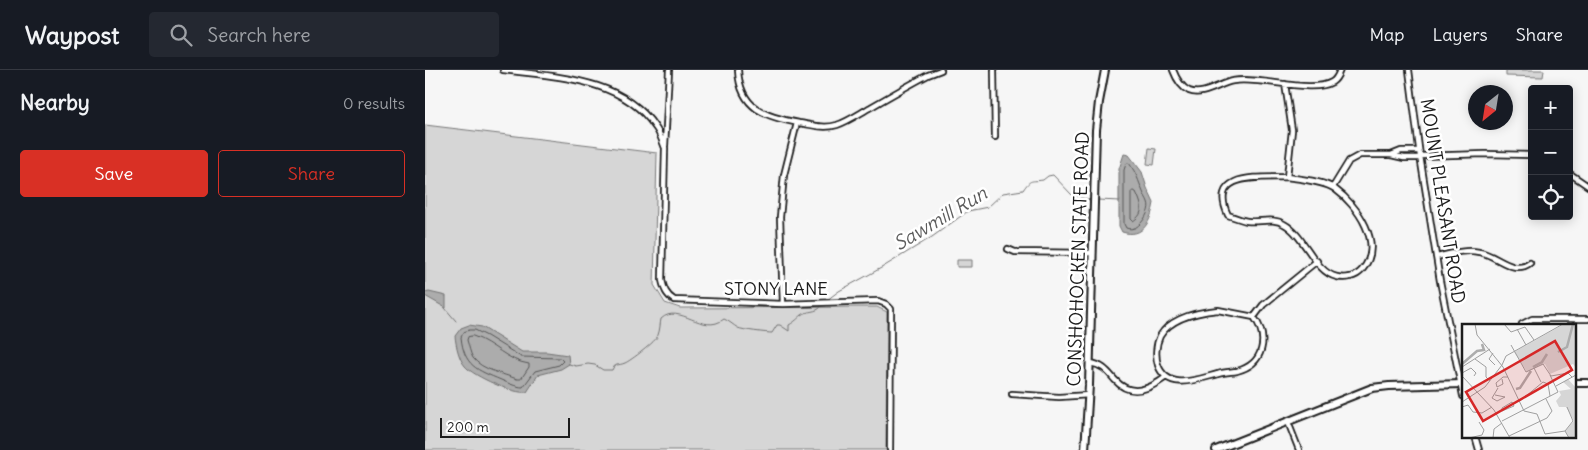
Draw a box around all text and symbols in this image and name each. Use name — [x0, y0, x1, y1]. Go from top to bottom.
search box — [149, 12, 499, 57]
text: Waypost — [25, 20, 119, 50]
icon: search — [167, 21, 195, 49]
text: Search here — [207, 23, 310, 47]
text: Map — [1369, 23, 1404, 46]
text: Layers — [1432, 23, 1488, 46]
text: Share — [1516, 23, 1563, 46]
north arrow — [1468, 85, 1513, 130]
map controls — [1528, 85, 1573, 220]
button: + — [1528, 85, 1573, 130]
text: Nearby — [20, 89, 90, 116]
text: 0 results — [343, 93, 405, 113]
street label: MOUNT PLEASANT ROAD — [1415, 97, 1471, 305]
button: − — [1528, 130, 1573, 175]
street label: CONSHOHOCKEN STATE ROAD — [1062, 131, 1094, 387]
button: Save — [20, 150, 208, 197]
button: Share — [218, 150, 405, 197]
button: locate — [1528, 175, 1573, 220]
water label: Sawmill Run — [889, 180, 992, 255]
street label: STONY LANE — [724, 277, 828, 300]
inset map — [1462, 324, 1575, 438]
scale bar — [440, 415, 570, 438]
text: 200 m — [447, 418, 489, 436]

